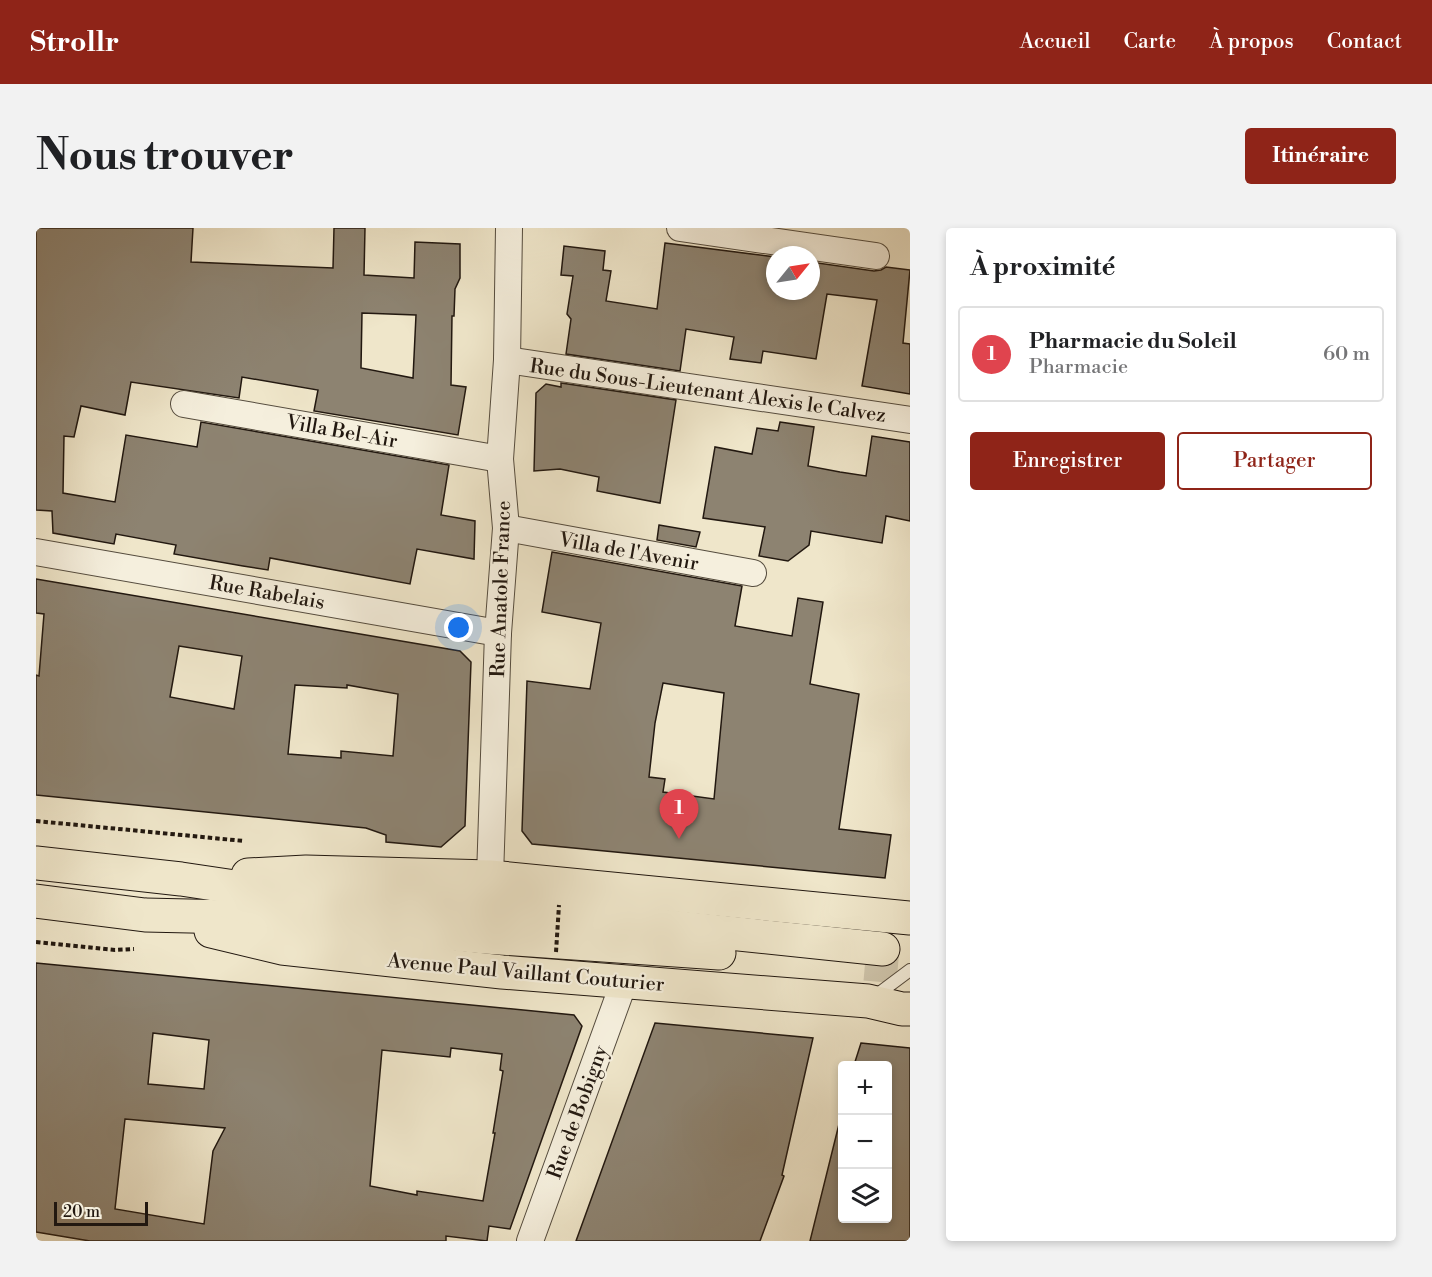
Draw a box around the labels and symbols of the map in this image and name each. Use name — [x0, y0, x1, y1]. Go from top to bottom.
north arrow — [766, 246, 820, 300]
street label: Rue du Sous-Lieutenant Alexis le Calvez — [528, 354, 887, 429]
street label: Villa Bel-Air — [283, 410, 400, 455]
street label: Rue Anatole France — [486, 500, 517, 678]
street label: Villa de l'Avenir — [556, 528, 701, 577]
street label: Rue Rabelais — [207, 571, 326, 616]
your location — [444, 613, 473, 642]
pin: 1 — [660, 790, 698, 839]
street label: Avenue Paul Vaillant Couturier — [385, 949, 666, 998]
street label: Rue de Bobigny — [543, 1042, 614, 1183]
scale bar — [54, 1199, 148, 1226]

